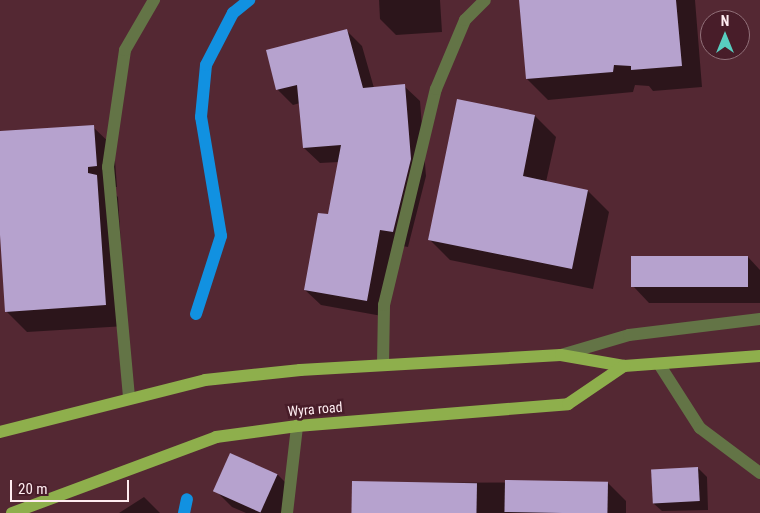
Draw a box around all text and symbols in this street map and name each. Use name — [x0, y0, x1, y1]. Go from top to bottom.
north arrow — [700, 10, 750, 60]
text: N — [721, 13, 729, 29]
street label: Wyra road — [287, 398, 343, 420]
scale bar — [12, 470, 131, 502]
text: 20 m — [18, 480, 48, 498]

